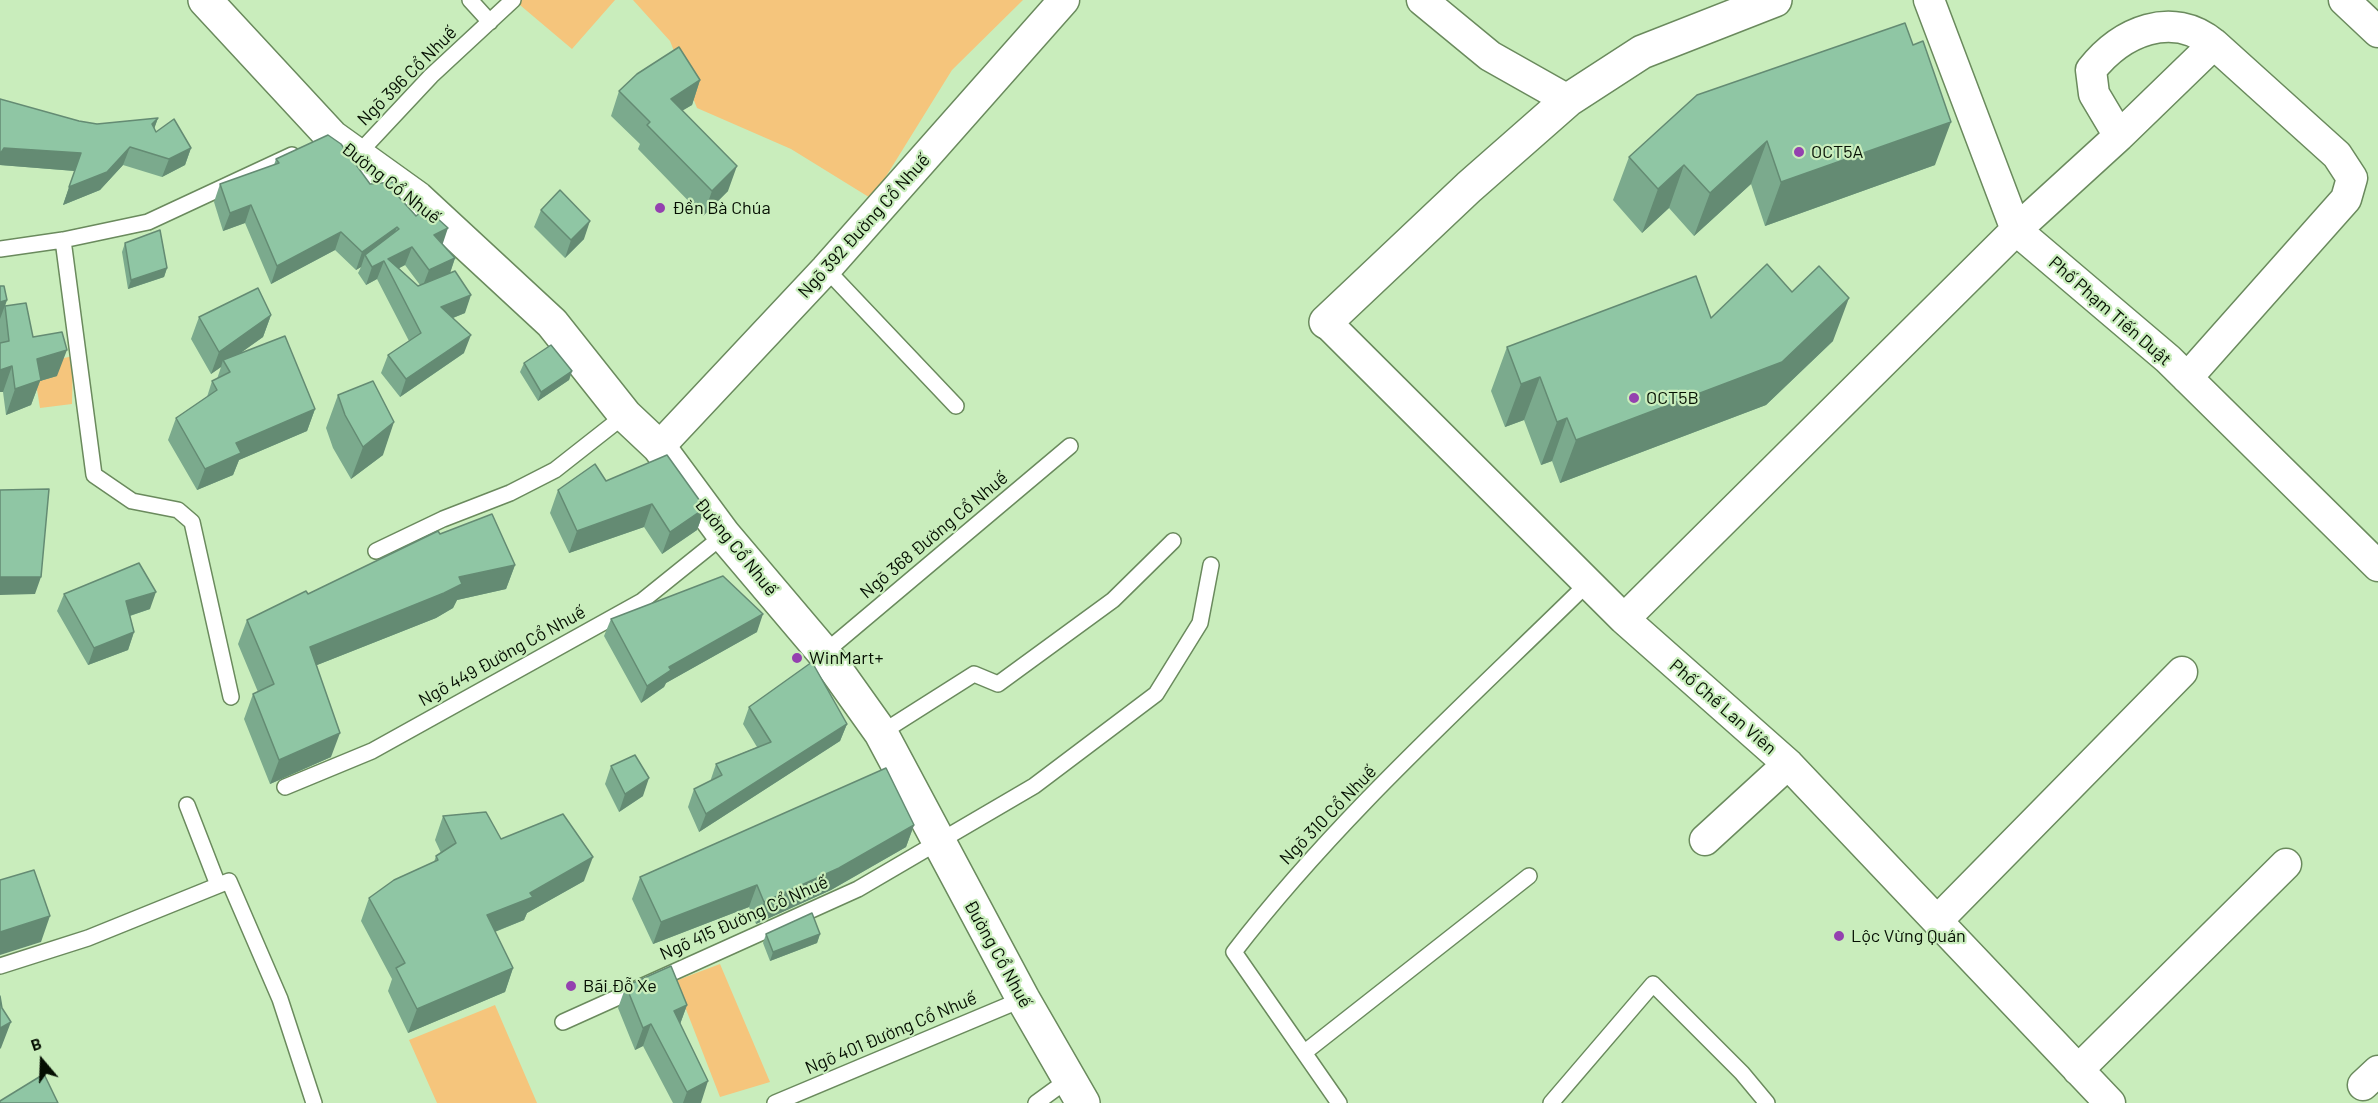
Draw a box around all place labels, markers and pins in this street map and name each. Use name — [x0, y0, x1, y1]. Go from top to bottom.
place label: OCT5A — [1811, 141, 1863, 163]
marker: OCT5A — [1792, 145, 1806, 159]
place label: Đền Bà Chúa — [672, 197, 771, 219]
marker: Đền Bà Chúa — [653, 201, 667, 215]
place label: OCT5B — [1646, 387, 1699, 409]
marker: OCT5B — [1627, 391, 1641, 405]
place label: WinMart+ — [809, 647, 884, 669]
marker: WinMart+ — [790, 651, 804, 665]
place label: Lộc Vừng Quán — [1851, 925, 1966, 947]
marker: Lộc Vừng Quán — [1832, 929, 1846, 943]
place label: Bãi Đỗ Xe — [583, 975, 657, 997]
marker: Bãi Đỗ Xe — [564, 979, 578, 993]

